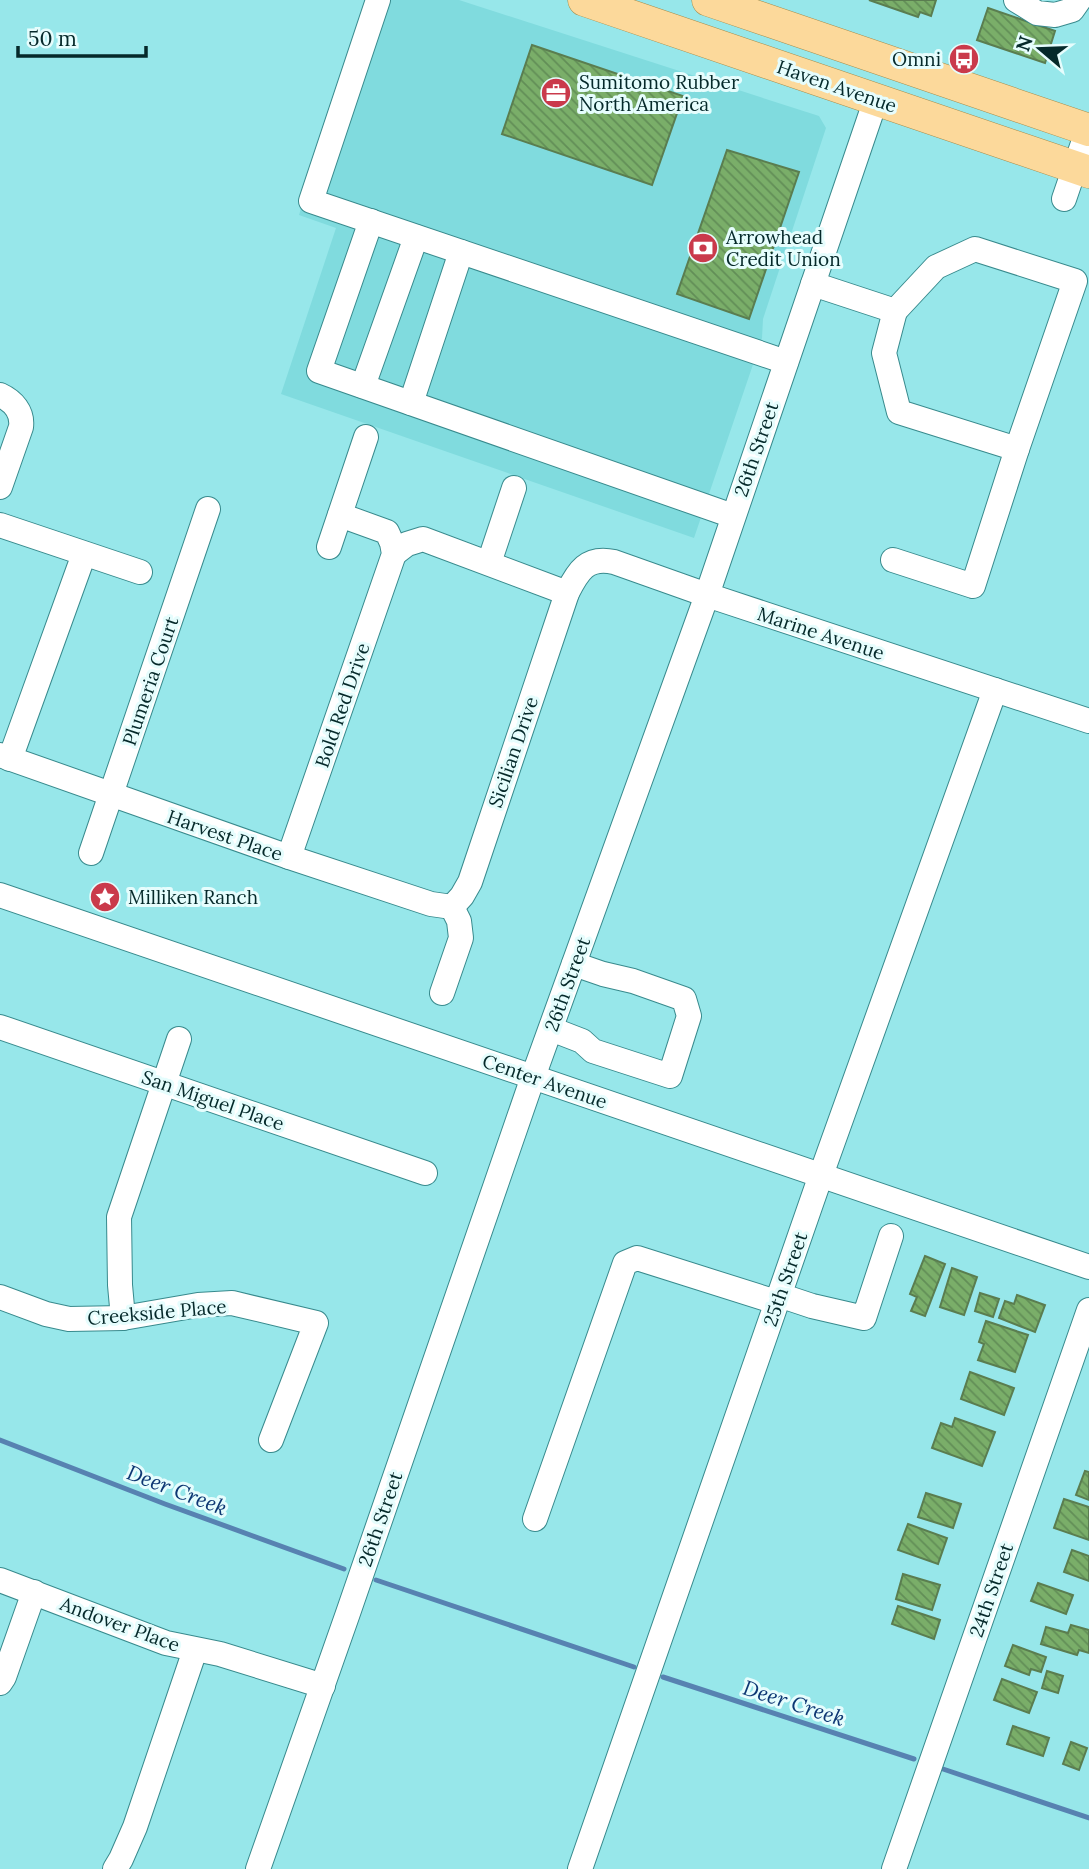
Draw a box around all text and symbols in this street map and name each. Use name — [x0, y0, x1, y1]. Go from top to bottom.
scale bar — [18, 14, 145, 58]
north arrow — [1005, 14, 1075, 84]
text: 50 m — [28, 25, 77, 52]
text: N — [1010, 32, 1038, 54]
bus stop icon: Omni — [947, 42, 981, 76]
place label: Omni — [892, 47, 941, 71]
street label: Haven Avenue — [774, 54, 900, 118]
place label: Sumitomo Rubber North America — [579, 70, 740, 116]
office icon: Sumitomo Rubber North America — [539, 76, 573, 110]
place label: Arrowhead Credit Union — [725, 225, 841, 271]
bank icon: Arrowhead Credit Union — [686, 231, 720, 265]
street label: 26th Street — [729, 398, 784, 500]
street label: Marine Avenue — [754, 601, 888, 665]
street label: Plumeria Court — [117, 613, 184, 749]
street label: Bold Red Drive — [309, 639, 375, 771]
street label: Sicilian Drive — [483, 693, 543, 811]
street label: Harvest Place — [164, 804, 286, 866]
place icon: Milliken Ranch — [88, 880, 122, 914]
place label: Milliken Ranch — [128, 885, 258, 909]
street label: 26th Street — [539, 933, 595, 1035]
street label: Center Avenue — [479, 1048, 611, 1114]
street label: San Miguel Place — [139, 1064, 287, 1136]
street label: 25th Street — [758, 1228, 813, 1329]
street label: Creekside Place — [86, 1294, 228, 1330]
water label: Deer Creek — [123, 1459, 231, 1522]
street label: 26th Street — [353, 1468, 408, 1570]
street label: 24th Street — [964, 1539, 1018, 1640]
street label: Andover Place — [56, 1591, 183, 1657]
water label: Deer Creek — [740, 1674, 848, 1732]

